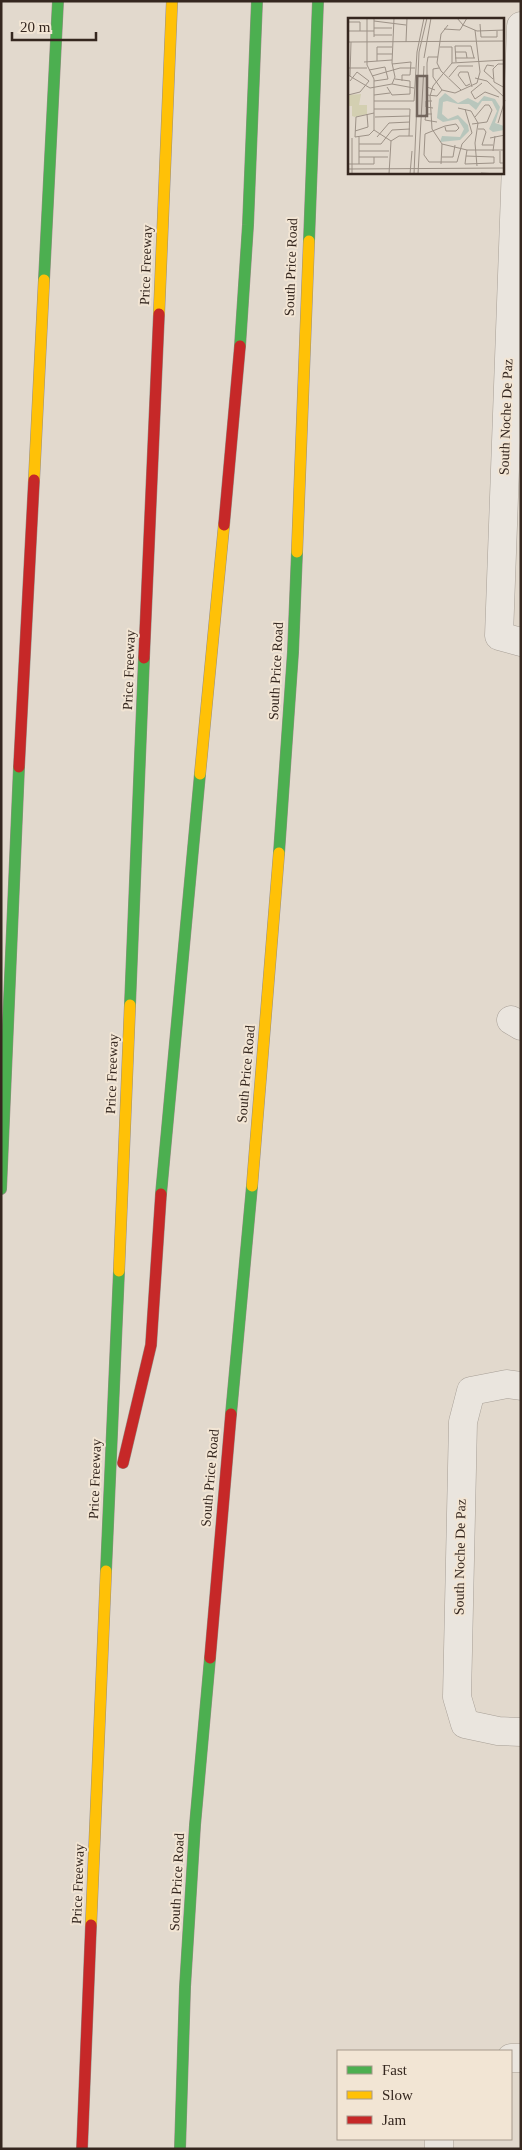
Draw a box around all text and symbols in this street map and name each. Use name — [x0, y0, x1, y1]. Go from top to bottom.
scale bar — [12, 10, 96, 42]
inset map — [348, 18, 504, 174]
text: 20 m — [20, 19, 51, 35]
street label: South Price Road — [282, 218, 300, 316]
street label: Price Freeway — [137, 225, 155, 305]
street label: South Noche De Paz — [496, 359, 516, 475]
street label: South Price Road — [266, 622, 286, 720]
street label: Price Freeway — [120, 630, 138, 710]
street label: South Price Road — [234, 1025, 258, 1123]
street label: Price Freeway — [103, 1034, 121, 1114]
street label: South Price Road — [198, 1429, 222, 1527]
street label: Price Freeway — [86, 1439, 104, 1519]
street label: South Noche De Paz — [451, 1499, 469, 1615]
street label: South Price Road — [167, 1833, 187, 1931]
street label: Price Freeway — [69, 1844, 87, 1924]
legend — [337, 2050, 512, 2140]
text: Fast — [382, 2062, 408, 2078]
text: Slow — [382, 2087, 413, 2103]
text: Jam — [382, 2112, 406, 2128]

